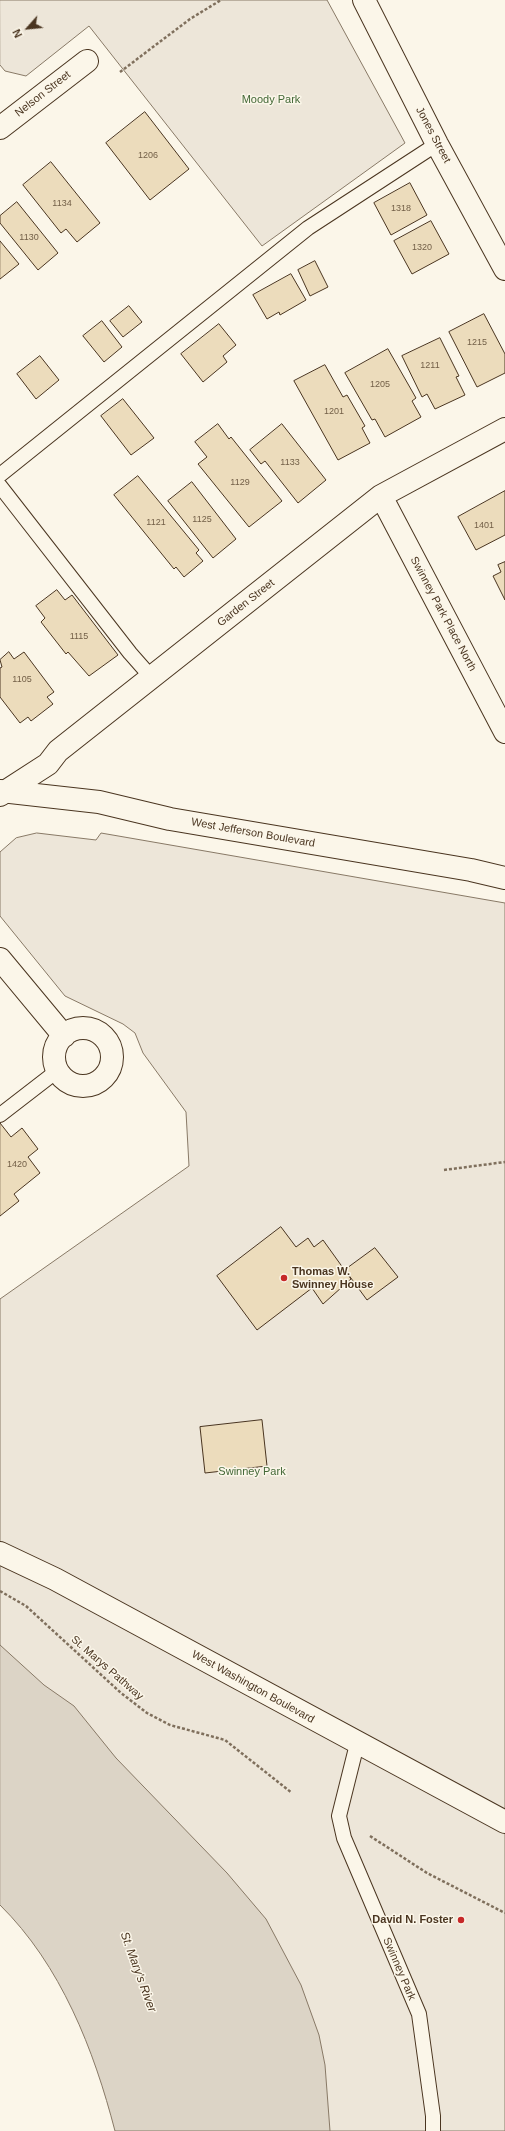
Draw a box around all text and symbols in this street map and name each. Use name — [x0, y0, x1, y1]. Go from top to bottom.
north arrow — [8, 8, 48, 48]
text: N — [10, 27, 24, 40]
street label: Nelson Street — [13, 68, 73, 120]
park label: Moody Park — [242, 93, 300, 107]
street label: Jones Street — [413, 105, 453, 165]
house number: 1206 — [138, 151, 158, 161]
house number: 1134 — [52, 199, 72, 209]
house number: 1318 — [391, 204, 411, 214]
house number: 1130 — [19, 233, 39, 243]
house number: 1320 — [412, 243, 432, 253]
house number: 1215 — [467, 338, 487, 348]
house number: 1211 — [420, 361, 440, 371]
house number: 1205 — [370, 380, 390, 390]
house number: 1201 — [324, 407, 344, 417]
house number: 1133 — [280, 458, 300, 468]
house number: 1129 — [230, 478, 250, 488]
house number: 1125 — [192, 515, 212, 525]
house number: 1121 — [146, 518, 166, 528]
house number: 1401 — [474, 521, 494, 531]
street label: Swinney Park Place North — [407, 554, 479, 674]
street label: Garden Street — [215, 577, 277, 629]
house number: 1115 — [70, 632, 88, 642]
house number: 1105 — [12, 675, 32, 685]
street label: West Jefferson Boulevard — [190, 816, 316, 850]
house number: 1420 — [7, 1160, 27, 1170]
place label: Thomas W. Swinney House — [292, 1265, 373, 1291]
marker: Thomas W. Swinney House — [279, 1273, 289, 1283]
park label: Swinney Park — [218, 1465, 286, 1479]
street label: St. Marys Pathway — [68, 1633, 146, 1703]
street label: West Washington Boulevard — [189, 1648, 317, 1726]
place label: David N. Foster — [372, 1913, 453, 1927]
marker: David N. Foster — [456, 1915, 466, 1925]
water label: St. Mary's River — [117, 1930, 159, 2014]
street label: Swinney Park — [380, 1935, 418, 2003]

